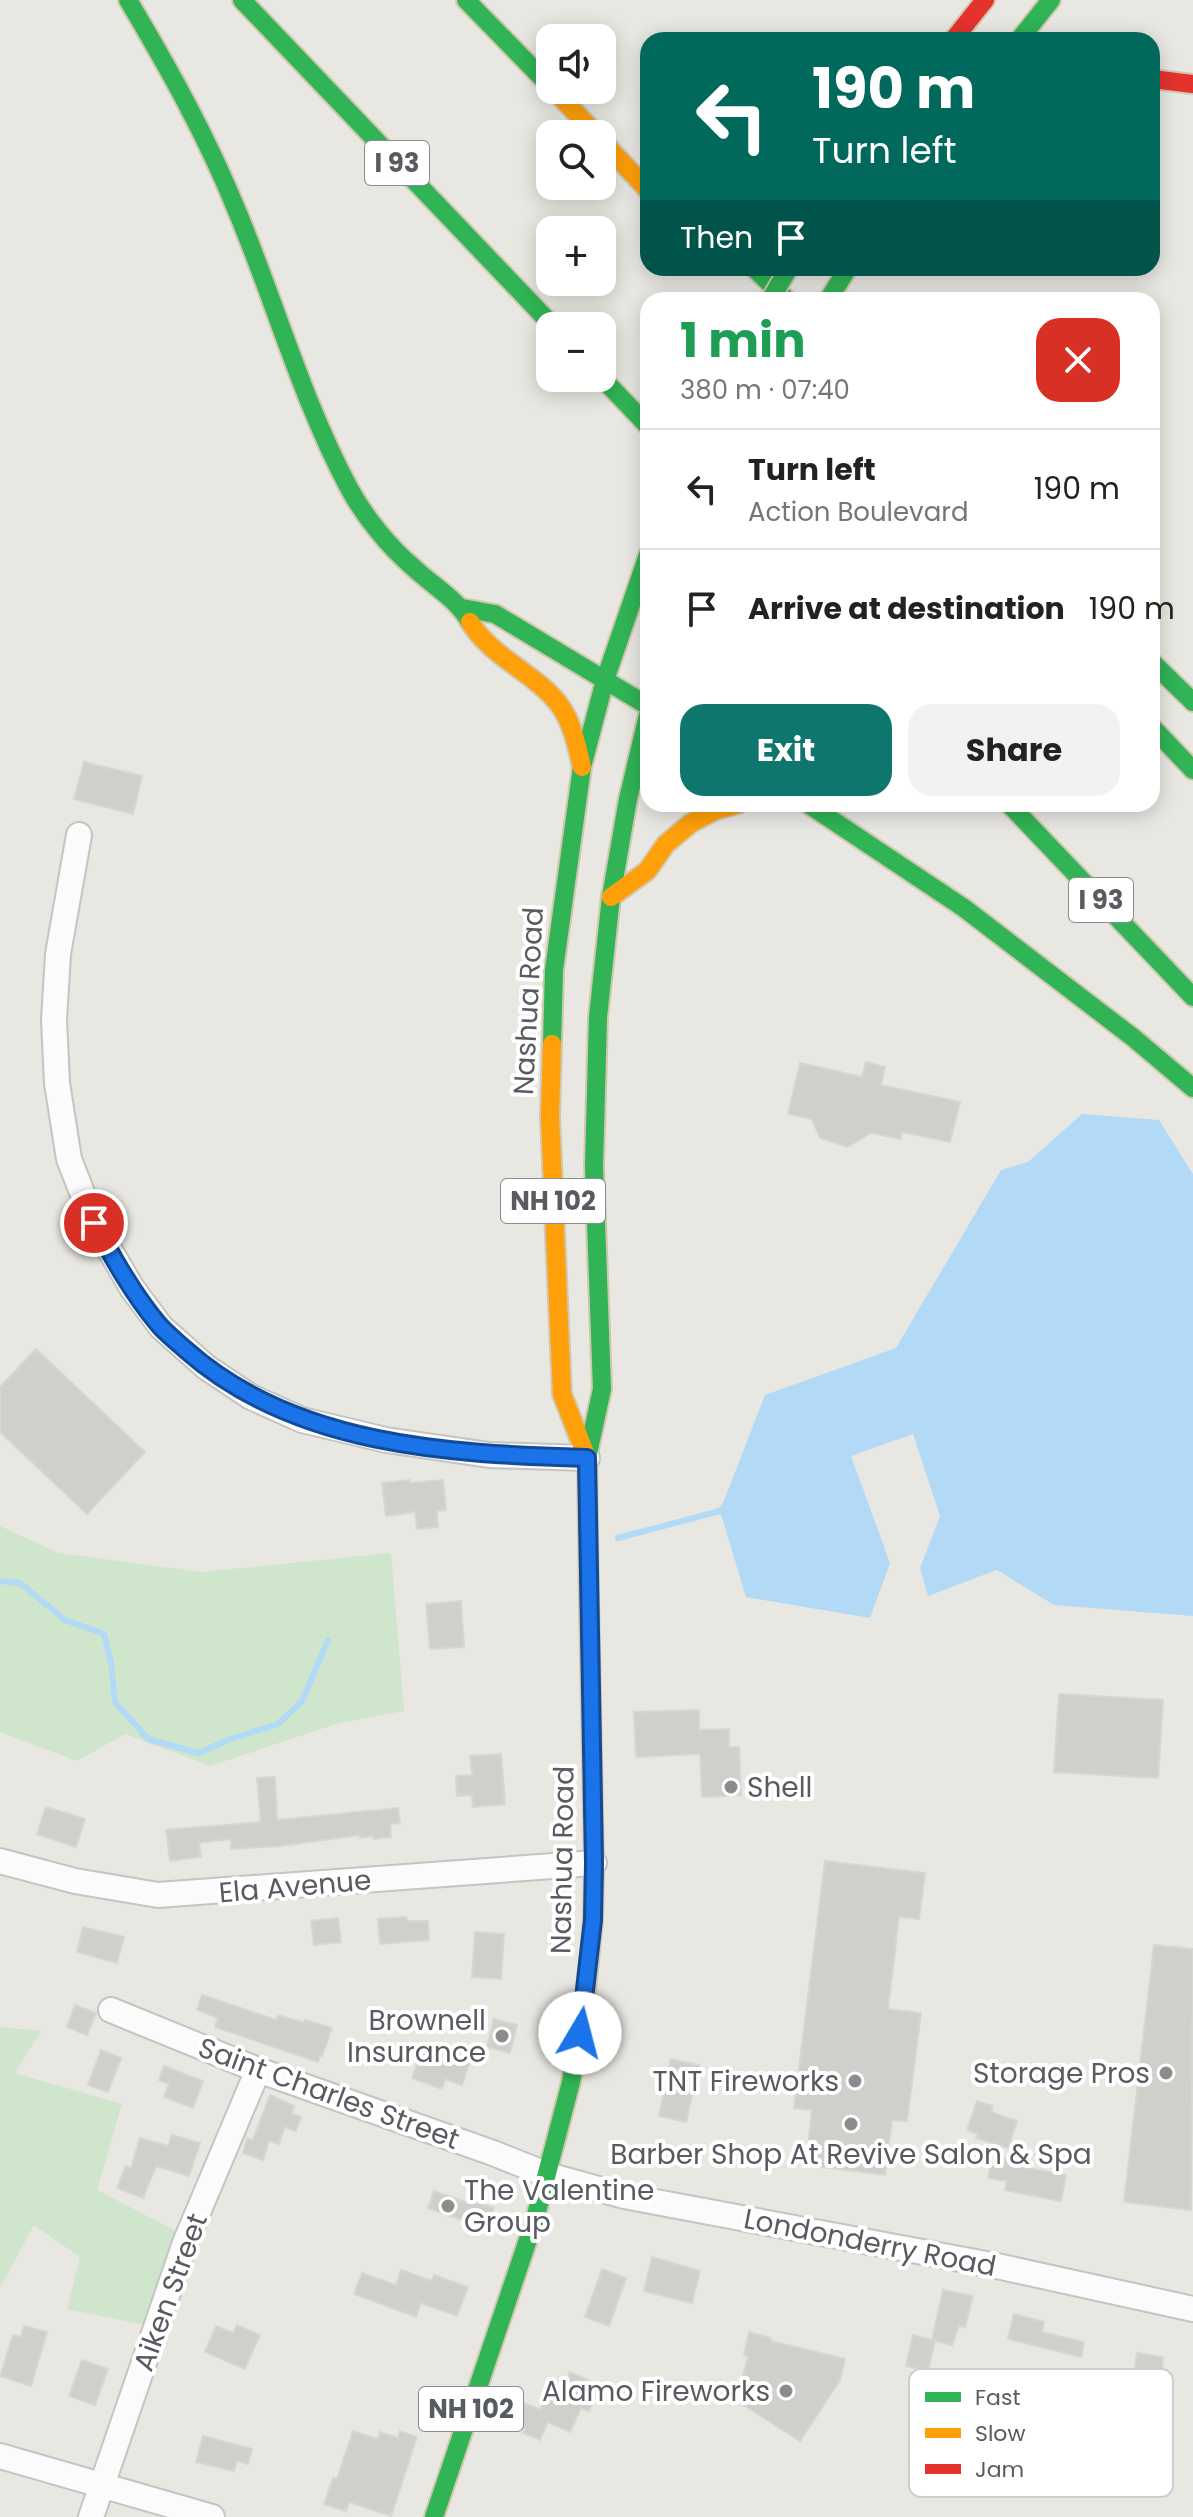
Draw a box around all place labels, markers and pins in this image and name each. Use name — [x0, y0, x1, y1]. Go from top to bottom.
pin — [60, 1189, 128, 1257]
place label: Shell — [747, 1768, 813, 1807]
marker: Shell — [722, 1778, 740, 1796]
place label: Brownell Insurance — [347, 2001, 486, 2072]
marker: Brownell Insurance — [493, 2027, 511, 2045]
place label: Storage Pros — [973, 2054, 1150, 2093]
place label: TNT Fireworks — [652, 2062, 839, 2101]
marker: Storage Pros — [1157, 2064, 1175, 2082]
marker: TNT Fireworks — [846, 2072, 864, 2090]
marker: Barber Shop At Revive Salon & Spa — [842, 2115, 860, 2133]
place label: Barber Shop At Revive Salon & Spa — [610, 2135, 1092, 2174]
place label: The Valentine Group — [464, 2171, 654, 2242]
marker: The Valentine Group — [439, 2197, 457, 2215]
place label: Alamo Fireworks — [542, 2372, 770, 2411]
marker: Alamo Fireworks — [777, 2382, 795, 2400]

